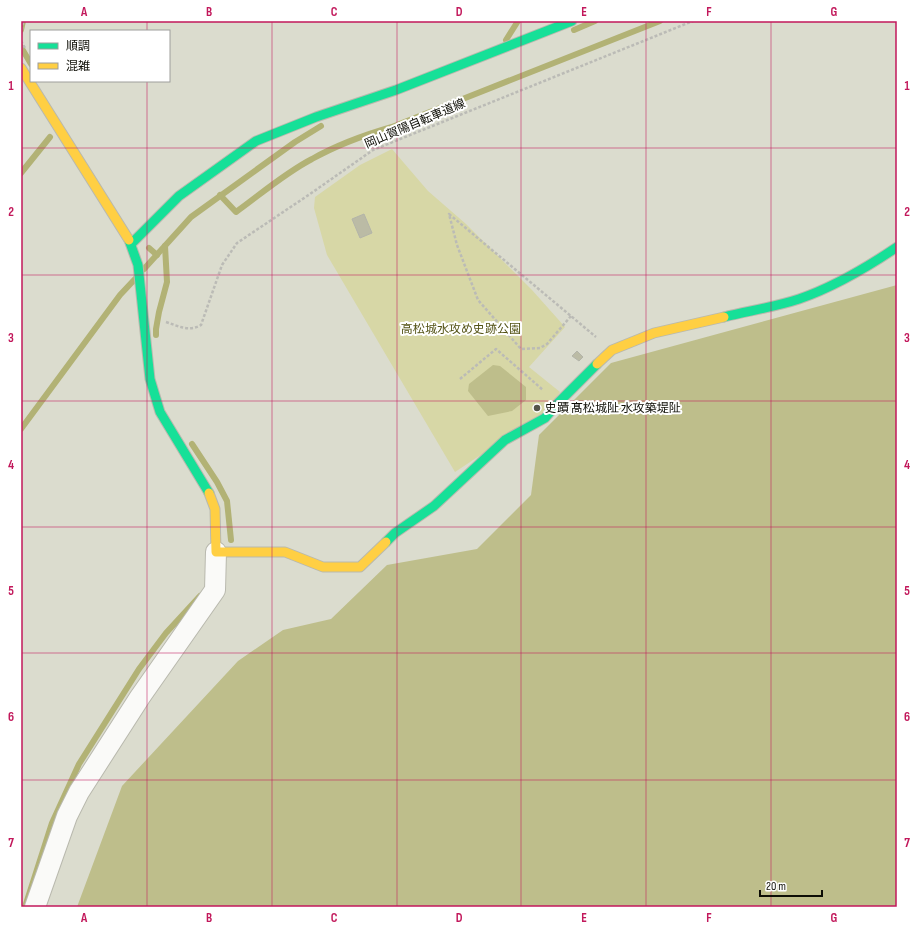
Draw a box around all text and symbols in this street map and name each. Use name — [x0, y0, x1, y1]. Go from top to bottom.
text: A — [80, 4, 88, 20]
text: B — [206, 4, 212, 20]
text: C — [331, 4, 338, 20]
text: D — [456, 4, 463, 20]
text: E — [581, 4, 587, 20]
text: F — [706, 4, 712, 20]
text: G — [831, 4, 838, 20]
legend — [30, 30, 170, 82]
text: 順調 — [66, 39, 90, 54]
text: 混雑 — [66, 59, 90, 74]
text: 1 — [8, 78, 14, 94]
text: 1 — [904, 78, 910, 94]
street label: 岡山賀陽自転車道線 — [362, 96, 468, 152]
text: 2 — [8, 204, 14, 220]
text: 2 — [904, 204, 910, 220]
park label: 高松城水攻め史跡公園 — [401, 322, 521, 337]
text: 3 — [8, 330, 14, 346]
text: 3 — [904, 330, 910, 346]
place label: 史蹟 髙松城阯 水攻築堤阯 — [545, 401, 681, 416]
marker: 史蹟 髙松城阯 水攻築堤阯 — [532, 403, 542, 413]
text: 4 — [8, 457, 14, 473]
text: 4 — [904, 457, 910, 473]
text: 5 — [8, 583, 14, 599]
text: 5 — [904, 583, 910, 599]
text: 6 — [8, 709, 14, 725]
text: 6 — [904, 709, 910, 725]
text: 7 — [8, 835, 14, 851]
text: 7 — [904, 835, 910, 851]
scale bar — [760, 872, 822, 898]
text: 20 m — [766, 879, 786, 894]
text: A — [80, 910, 88, 926]
text: B — [206, 910, 212, 926]
text: C — [331, 910, 338, 926]
text: D — [456, 910, 463, 926]
text: E — [581, 910, 587, 926]
text: F — [706, 910, 712, 926]
text: G — [831, 910, 838, 926]

